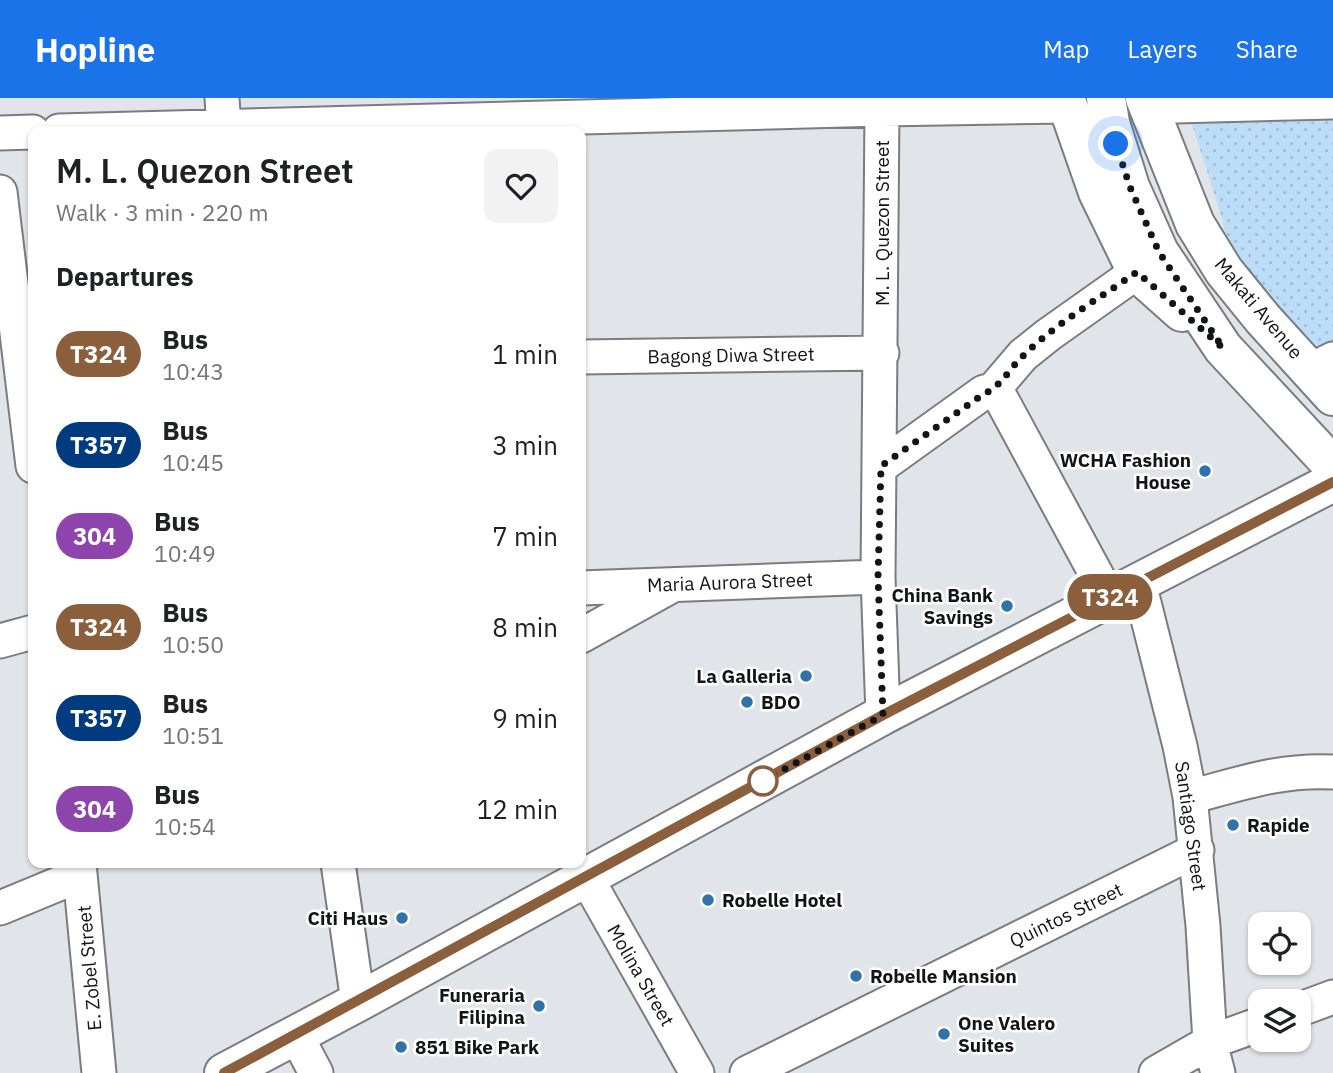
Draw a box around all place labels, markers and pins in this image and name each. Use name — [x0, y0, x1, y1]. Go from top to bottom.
place label: WCHA Fashion House — [1060, 448, 1191, 494]
marker: WCHA Fashion House — [1197, 463, 1213, 479]
place label: China Bank Savings — [891, 583, 993, 629]
marker: China Bank Savings — [999, 598, 1015, 614]
place label: La Galleria — [696, 664, 792, 688]
marker: La Galleria — [798, 668, 814, 684]
place label: BDO — [761, 690, 800, 714]
marker: BDO — [739, 694, 755, 710]
unlabelled marker — [748, 766, 778, 796]
place label: Rapide — [1247, 813, 1310, 837]
marker: Rapide — [1225, 817, 1241, 833]
place label: Robelle Hotel — [722, 888, 842, 912]
marker: Robelle Hotel — [700, 892, 716, 908]
place label: Citi Haus — [308, 906, 388, 930]
marker: Citi Haus — [394, 910, 410, 926]
place label: Robelle Mansion — [870, 964, 1017, 988]
marker: Robelle Mansion — [848, 968, 864, 984]
place label: Funeraria Filipina — [439, 983, 525, 1029]
marker: Funeraria Filipina — [531, 998, 547, 1014]
place label: One Valero Suites — [958, 1011, 1055, 1057]
marker: One Valero Suites — [936, 1026, 952, 1042]
place label: 851 Bike Park — [415, 1035, 539, 1059]
marker: 851 Bike Park — [393, 1039, 409, 1055]

